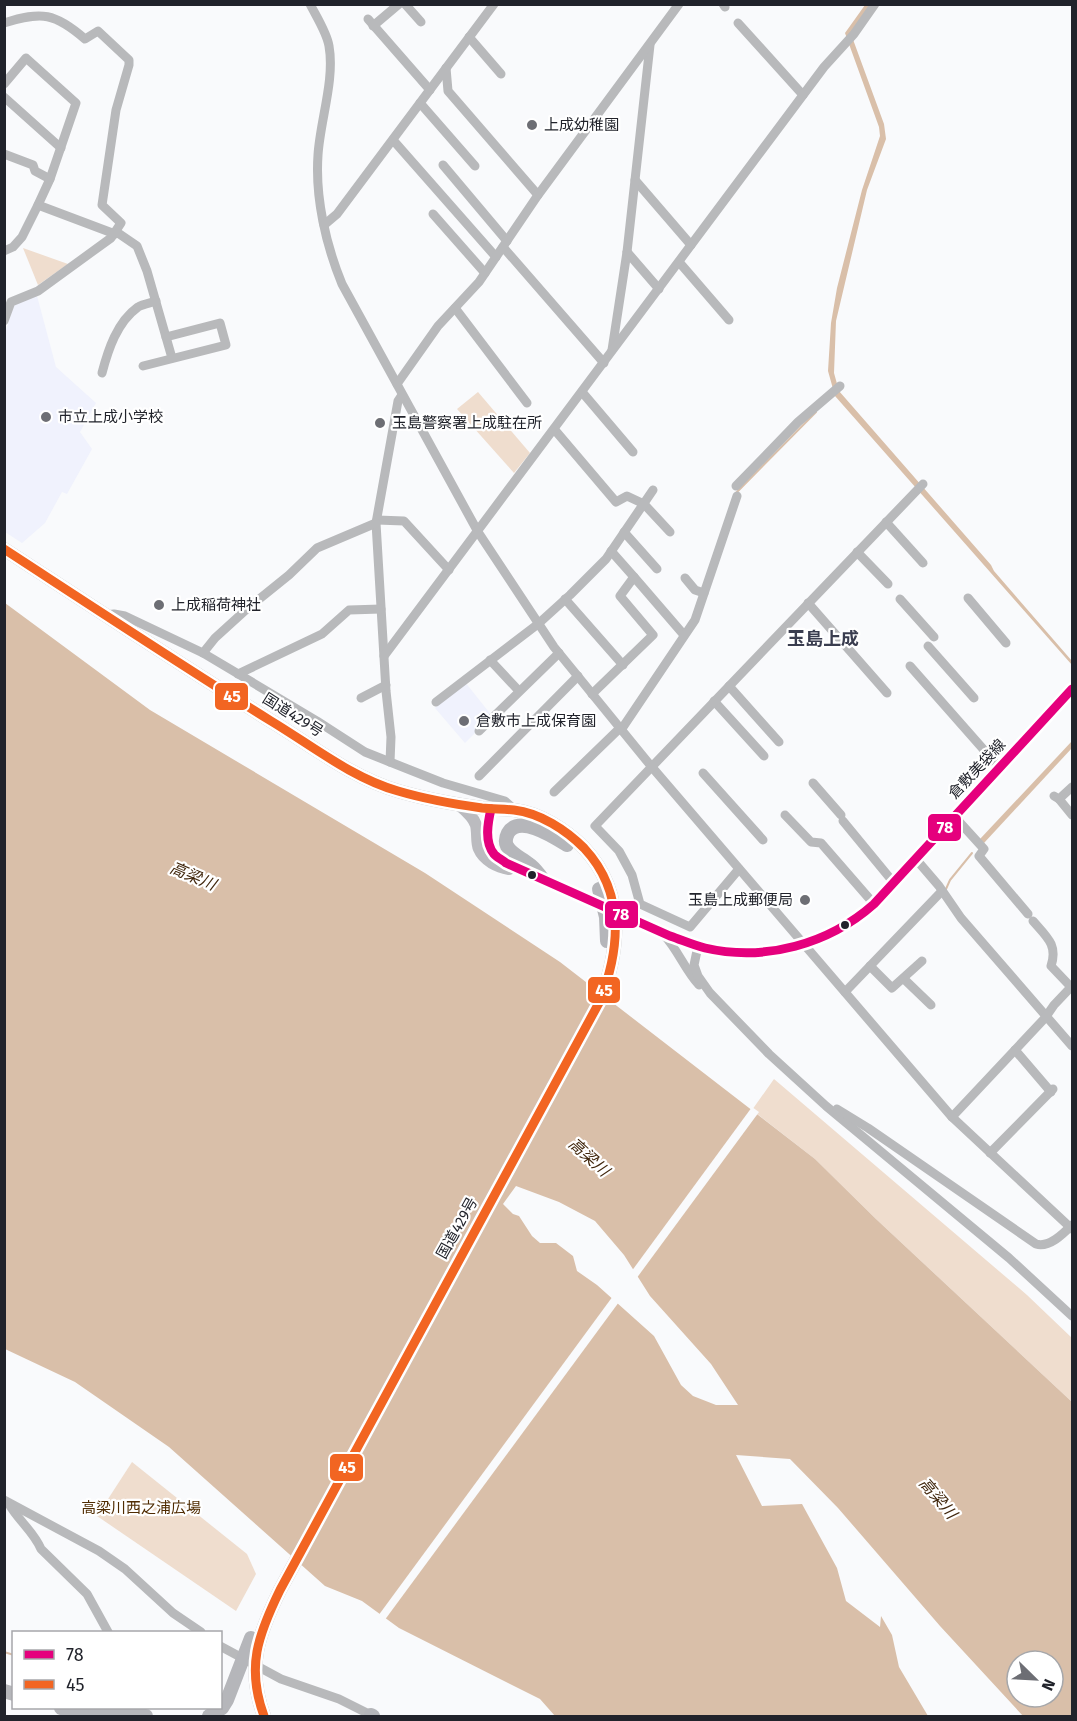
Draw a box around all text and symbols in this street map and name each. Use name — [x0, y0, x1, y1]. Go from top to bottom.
place label: 上成幼稚園 — [544, 116, 619, 134]
marker: 上成幼稚園 — [525, 118, 539, 132]
place label: 市立上成小学校 — [58, 408, 163, 426]
marker: 市立上成小学校 — [39, 410, 53, 424]
place label: 玉島警察署上成駐在所 — [392, 414, 542, 432]
marker: 玉島警察署上成駐在所 — [373, 416, 387, 430]
place label: 上成稲荷神社 — [171, 596, 261, 614]
marker: 上成稲荷神社 — [152, 598, 166, 612]
district label: 玉島上成 — [787, 628, 859, 650]
line badge: 45 — [214, 682, 249, 711]
text: 45 — [223, 687, 241, 706]
street label: 国道429号 — [259, 689, 327, 741]
place label: 倉敷市上成保育園 — [476, 712, 596, 730]
marker: 倉敷市上成保育園 — [457, 714, 471, 728]
street label: 倉敷美袋線 — [945, 735, 1009, 803]
line badge: 78 — [927, 813, 962, 842]
text: 78 — [937, 818, 953, 837]
water label: 高梁川 — [167, 858, 221, 895]
unlabelled marker — [526, 869, 538, 881]
place label: 玉島上成郵便局 — [688, 891, 793, 909]
marker: 玉島上成郵便局 — [798, 893, 812, 907]
line badge: 78 — [604, 900, 639, 929]
text: 78 — [613, 905, 629, 924]
unlabelled marker — [839, 919, 851, 931]
line badge: 45 — [587, 976, 621, 1004]
text: 45 — [595, 981, 613, 1000]
water label: 高梁川 — [565, 1134, 615, 1181]
street label: 国道429号 — [433, 1194, 481, 1262]
line badge: 45 — [329, 1453, 364, 1482]
text: 45 — [338, 1458, 356, 1477]
water label: 高梁川 — [915, 1474, 962, 1524]
park label: 高梁川西之浦広場 — [81, 1499, 201, 1517]
legend — [12, 1631, 222, 1709]
text: 78 — [66, 1644, 84, 1666]
north arrow — [1005, 1649, 1065, 1709]
text: 45 — [66, 1674, 84, 1696]
text: N — [1037, 1676, 1059, 1694]

